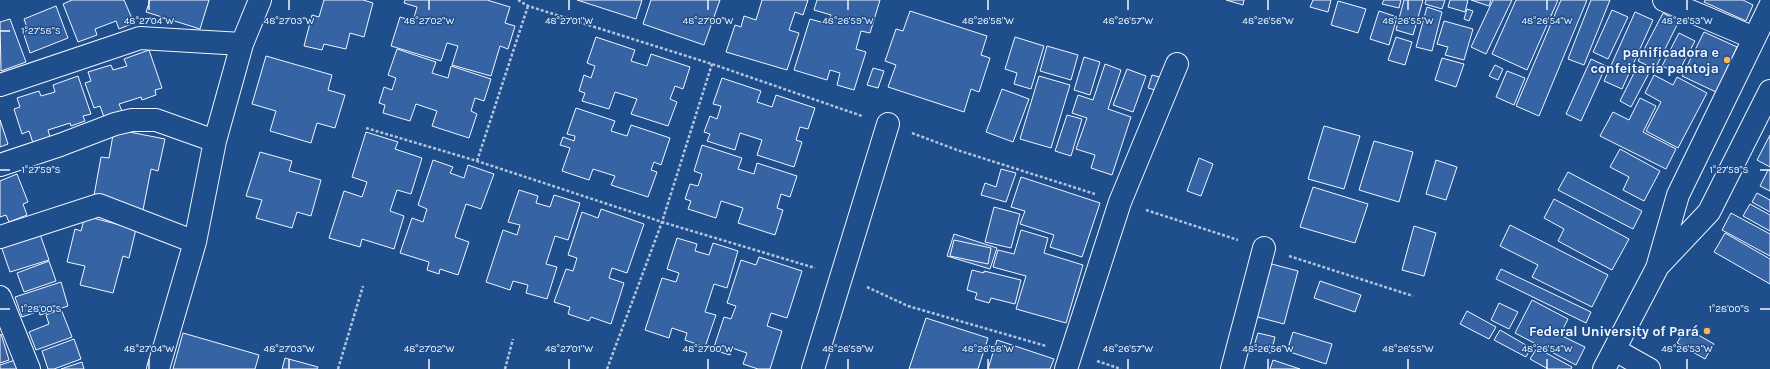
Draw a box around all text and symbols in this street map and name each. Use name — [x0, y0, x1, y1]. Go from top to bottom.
text: 48°27'04"W — [124, 15, 174, 27]
text: 48°27'03"W — [264, 15, 314, 27]
text: 48°27'02"W — [404, 15, 454, 27]
text: 48°27'01"W — [545, 15, 593, 27]
text: 48°27'00"W — [683, 15, 733, 27]
text: 48°26'59"W — [822, 15, 874, 27]
text: 48°26'58"W — [962, 15, 1014, 27]
text: 48°26'57"W — [1103, 15, 1153, 27]
text: 48°26'56"W — [1242, 15, 1294, 27]
text: 48°26'55"W — [1382, 15, 1434, 27]
text: 48°26'54"W — [1521, 15, 1573, 27]
text: 48°26'53"W — [1661, 15, 1713, 27]
text: 1°27'58"S — [21, 25, 61, 37]
place label: panificadora e confeitaria pantoja — [1590, 44, 1719, 77]
marker: panificadora e confeitaria pantoja — [1722, 55, 1732, 65]
text: 1°27'59"S — [21, 164, 61, 176]
text: 1°27'59"S — [1709, 164, 1749, 176]
text: 1°28'00"S — [21, 303, 61, 315]
text: 1°28'00"S — [1709, 303, 1749, 315]
place label: Federal University of Pará — [1529, 323, 1699, 340]
marker: Federal University of Pará — [1702, 326, 1712, 336]
text: 48°27'04"W — [124, 343, 174, 355]
text: 48°27'03"W — [264, 343, 314, 355]
text: 48°27'02"W — [404, 343, 454, 355]
text: 48°27'01"W — [545, 343, 593, 355]
text: 48°27'00"W — [683, 343, 733, 355]
text: 48°26'59"W — [822, 343, 874, 355]
text: 48°26'58"W — [962, 343, 1014, 355]
text: 48°26'57"W — [1103, 343, 1153, 355]
text: 48°26'56"W — [1242, 343, 1294, 355]
text: 48°26'55"W — [1382, 343, 1434, 355]
text: 48°26'54"W — [1521, 343, 1573, 355]
text: 48°26'53"W — [1661, 343, 1713, 355]

